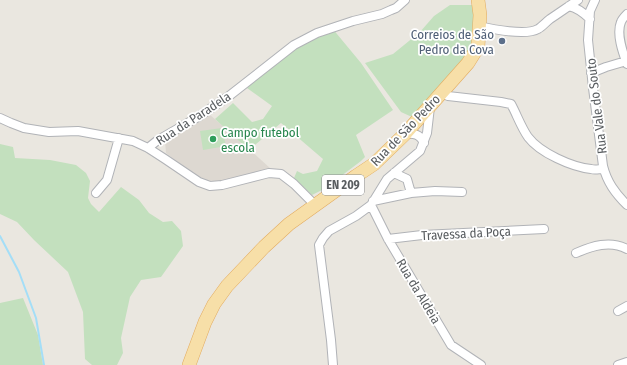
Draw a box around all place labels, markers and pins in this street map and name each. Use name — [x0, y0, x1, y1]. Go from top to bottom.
place label: Correios de São Pedro da Cova — [411, 27, 494, 57]
marker: Correios de São Pedro da Cova — [497, 36, 507, 46]
place label: Campo futebol escola — [221, 125, 300, 155]
marker: Campo futebol escola — [208, 134, 218, 144]

